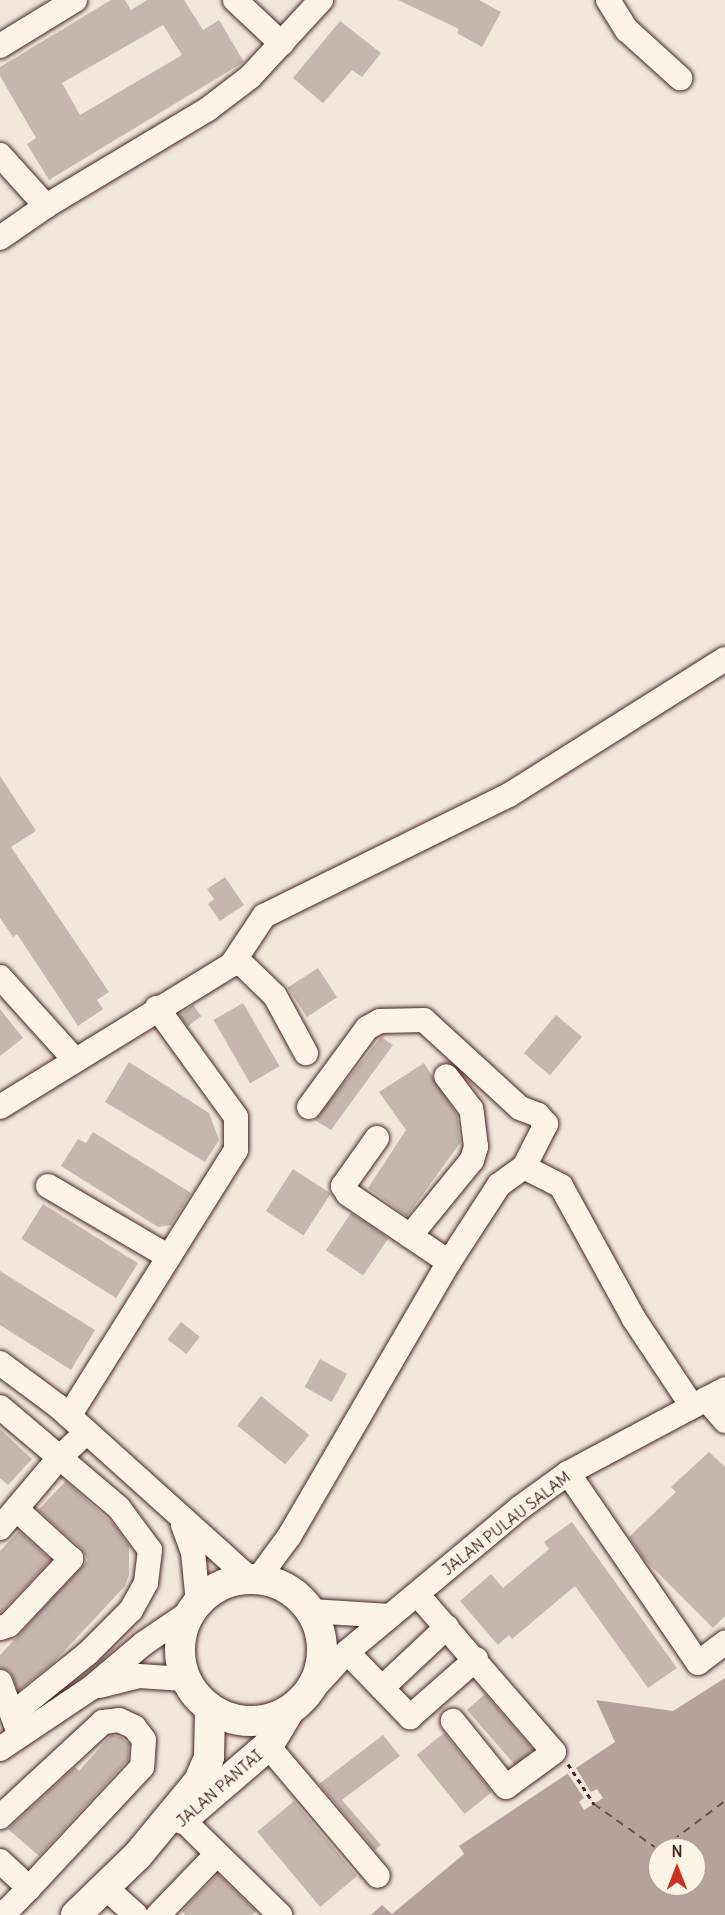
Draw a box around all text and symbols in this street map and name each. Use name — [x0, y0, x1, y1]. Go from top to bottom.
street label: JALAN PULAU SALAM — [438, 1467, 574, 1579]
street label: JALAN PANTAI — [172, 1745, 266, 1831]
north arrow — [647, 1837, 707, 1897]
text: N — [671, 1841, 683, 1861]

